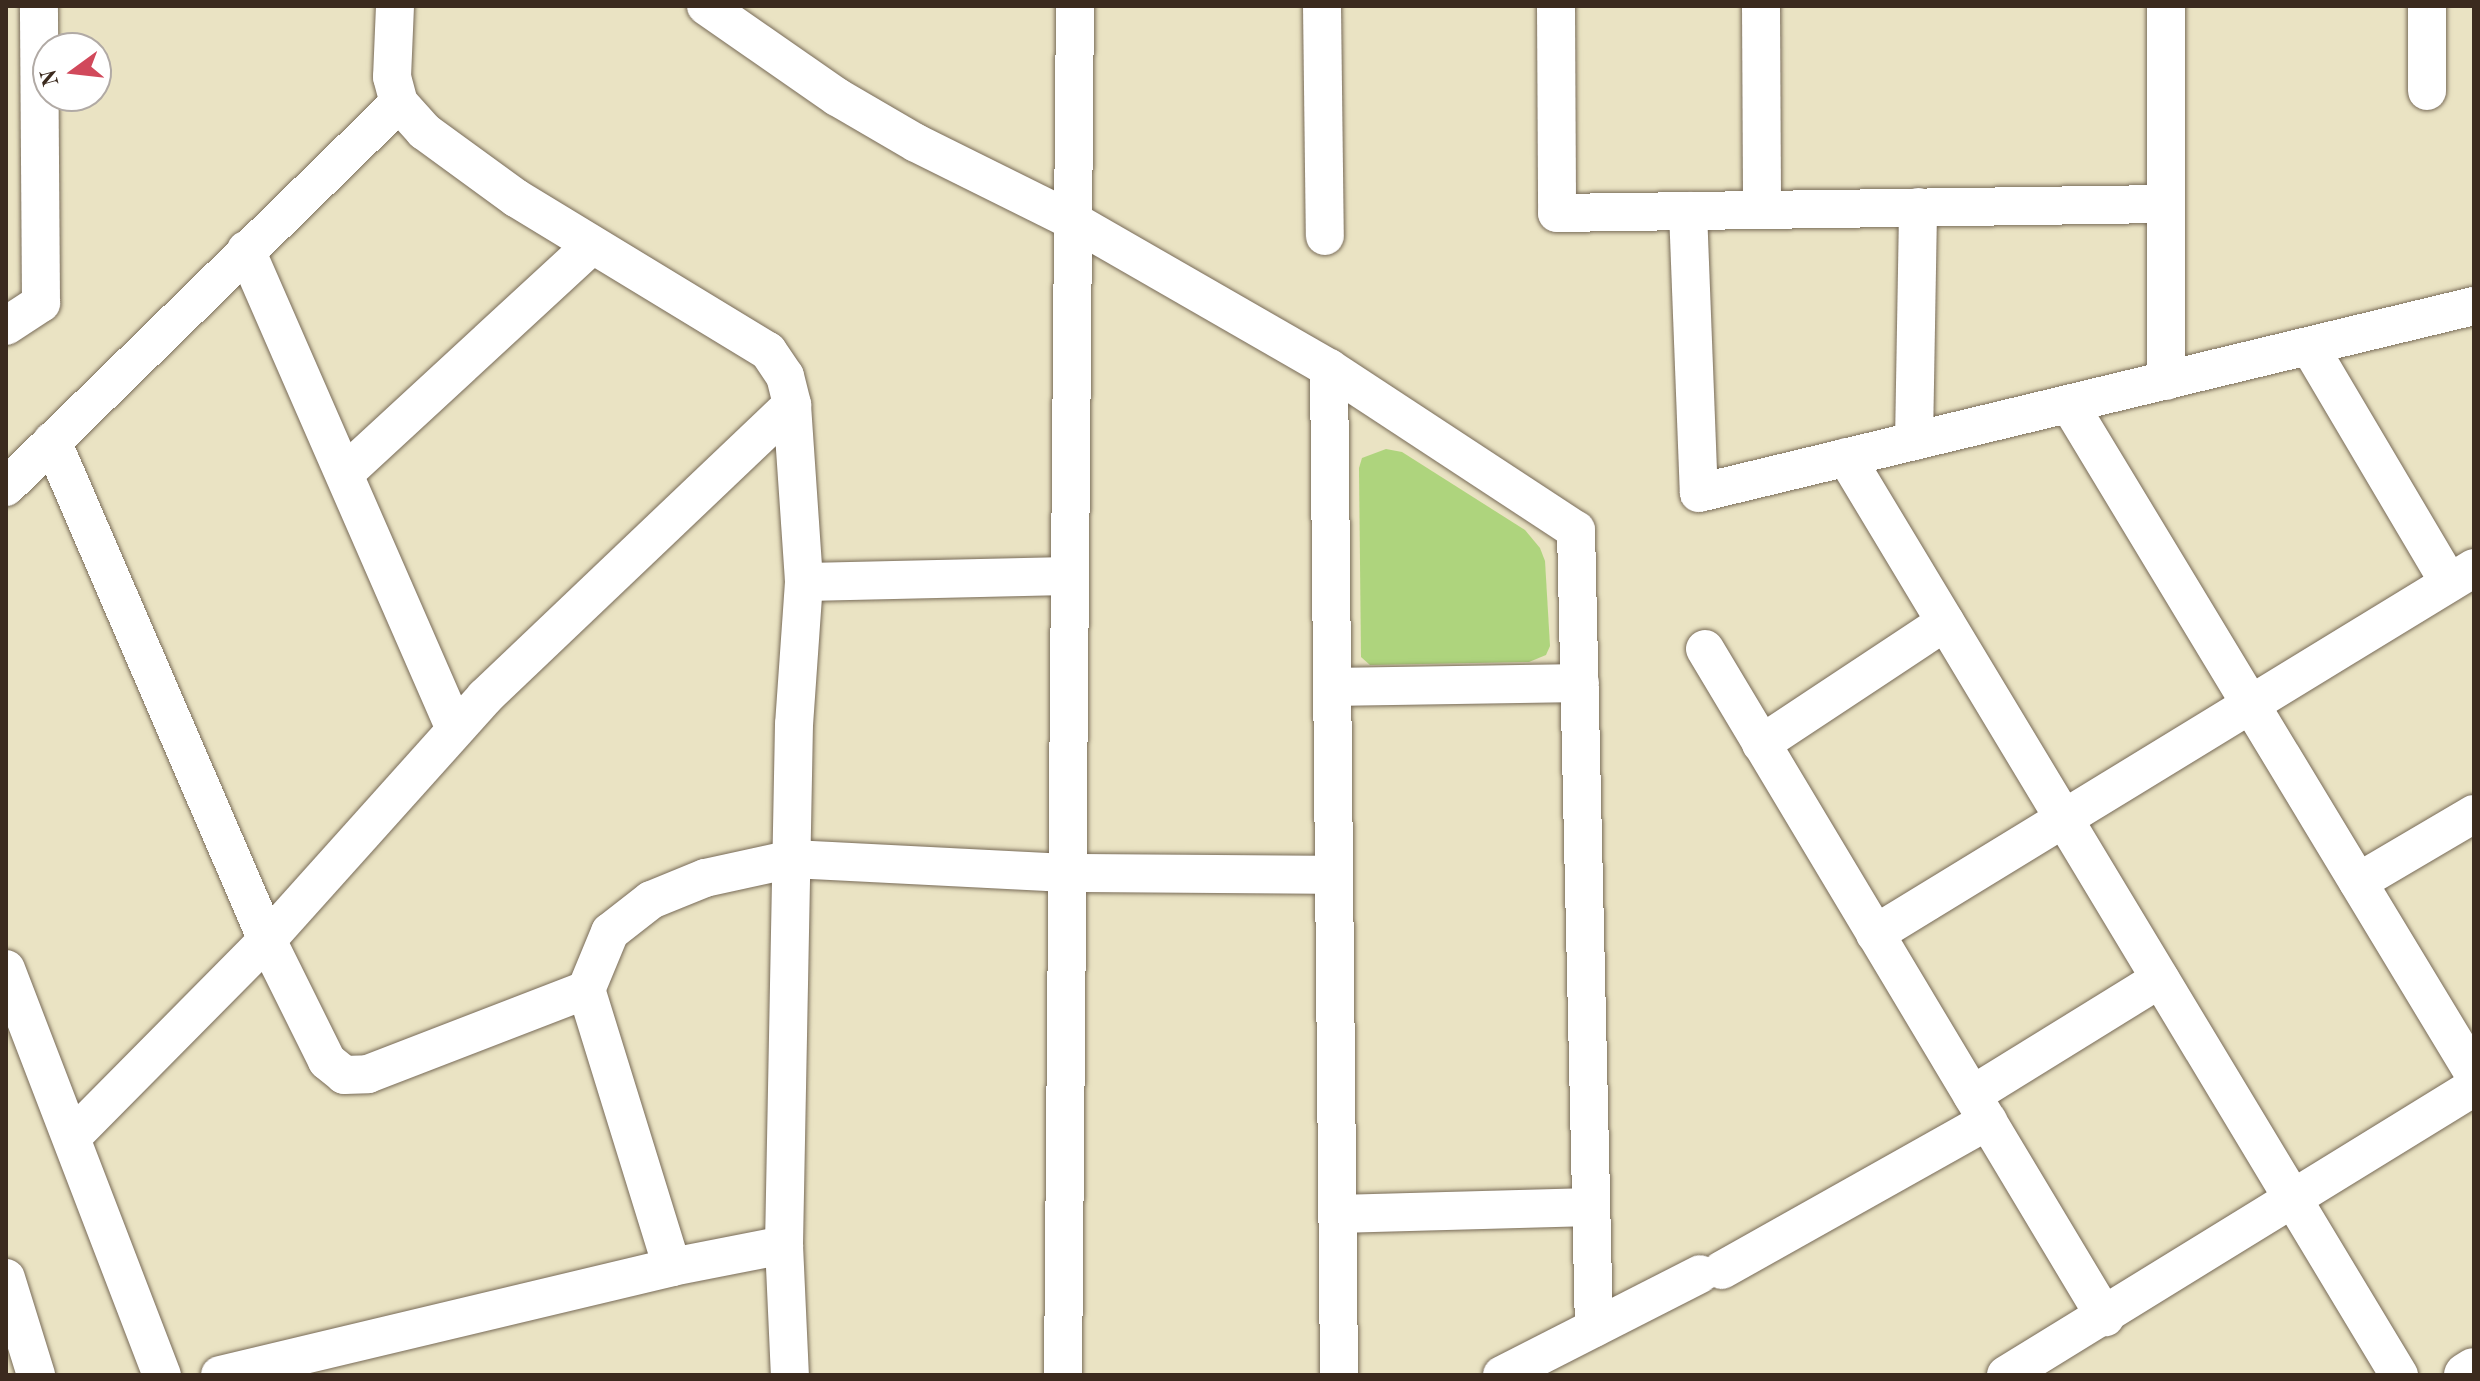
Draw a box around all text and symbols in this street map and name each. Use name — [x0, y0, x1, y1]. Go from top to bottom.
north arrow — [32, 32, 112, 112]
text: N — [38, 67, 64, 89]

